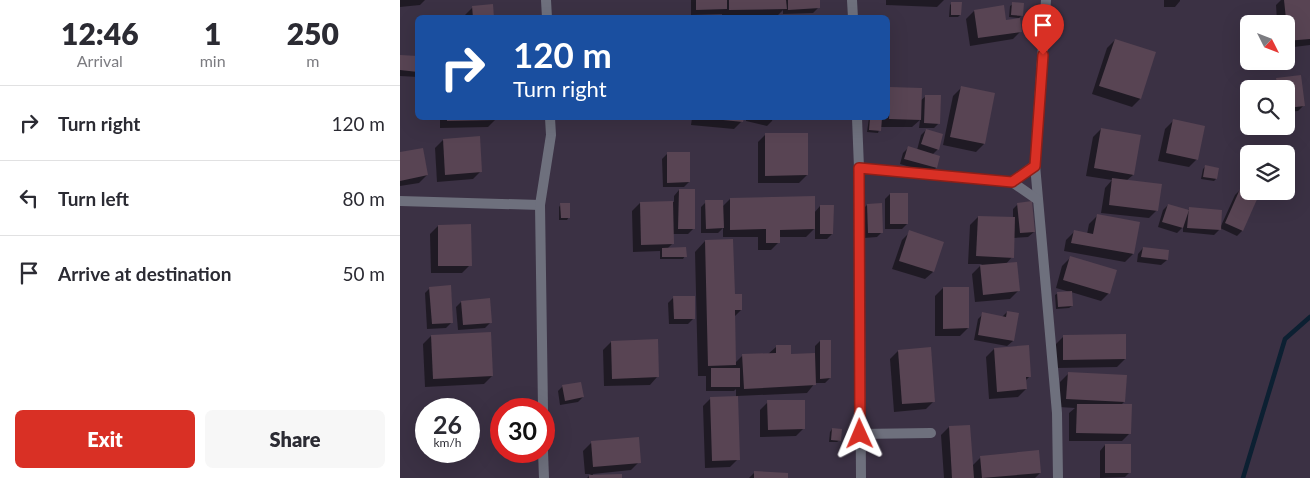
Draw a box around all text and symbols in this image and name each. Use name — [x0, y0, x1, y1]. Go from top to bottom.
pin — [1022, 4, 1064, 55]
icon: arrive — [1029, 11, 1057, 39]
text: 12:46 — [61, 15, 139, 51]
text: 1 — [204, 15, 221, 51]
text: 250 — [287, 15, 339, 51]
north arrow — [1240, 15, 1295, 70]
map controls — [1240, 15, 1295, 200]
text: 120 m — [513, 33, 612, 75]
icon: right — [430, 35, 495, 100]
text: Arrival — [77, 51, 123, 70]
text: min — [200, 51, 226, 70]
text: m — [306, 51, 319, 70]
text: Turn right — [513, 75, 607, 102]
button: search — [1240, 80, 1295, 135]
icon: right — [15, 109, 43, 137]
text: Turn right — [58, 112, 140, 135]
text: 120 m — [331, 112, 385, 135]
button: layers — [1240, 145, 1295, 200]
icon: left — [15, 184, 43, 212]
text: Turn left — [58, 187, 129, 210]
text: 80 m — [342, 187, 385, 210]
icon: arrive — [15, 259, 43, 287]
text: Arrive at destination — [58, 262, 231, 285]
text: 50 m — [342, 262, 385, 285]
speed limit sign: 30 — [490, 398, 555, 463]
position arrow — [833, 407, 885, 459]
text: 26 — [433, 409, 462, 439]
button: Exit — [15, 410, 195, 468]
button: Share — [205, 410, 385, 468]
text: km/h — [433, 435, 462, 450]

